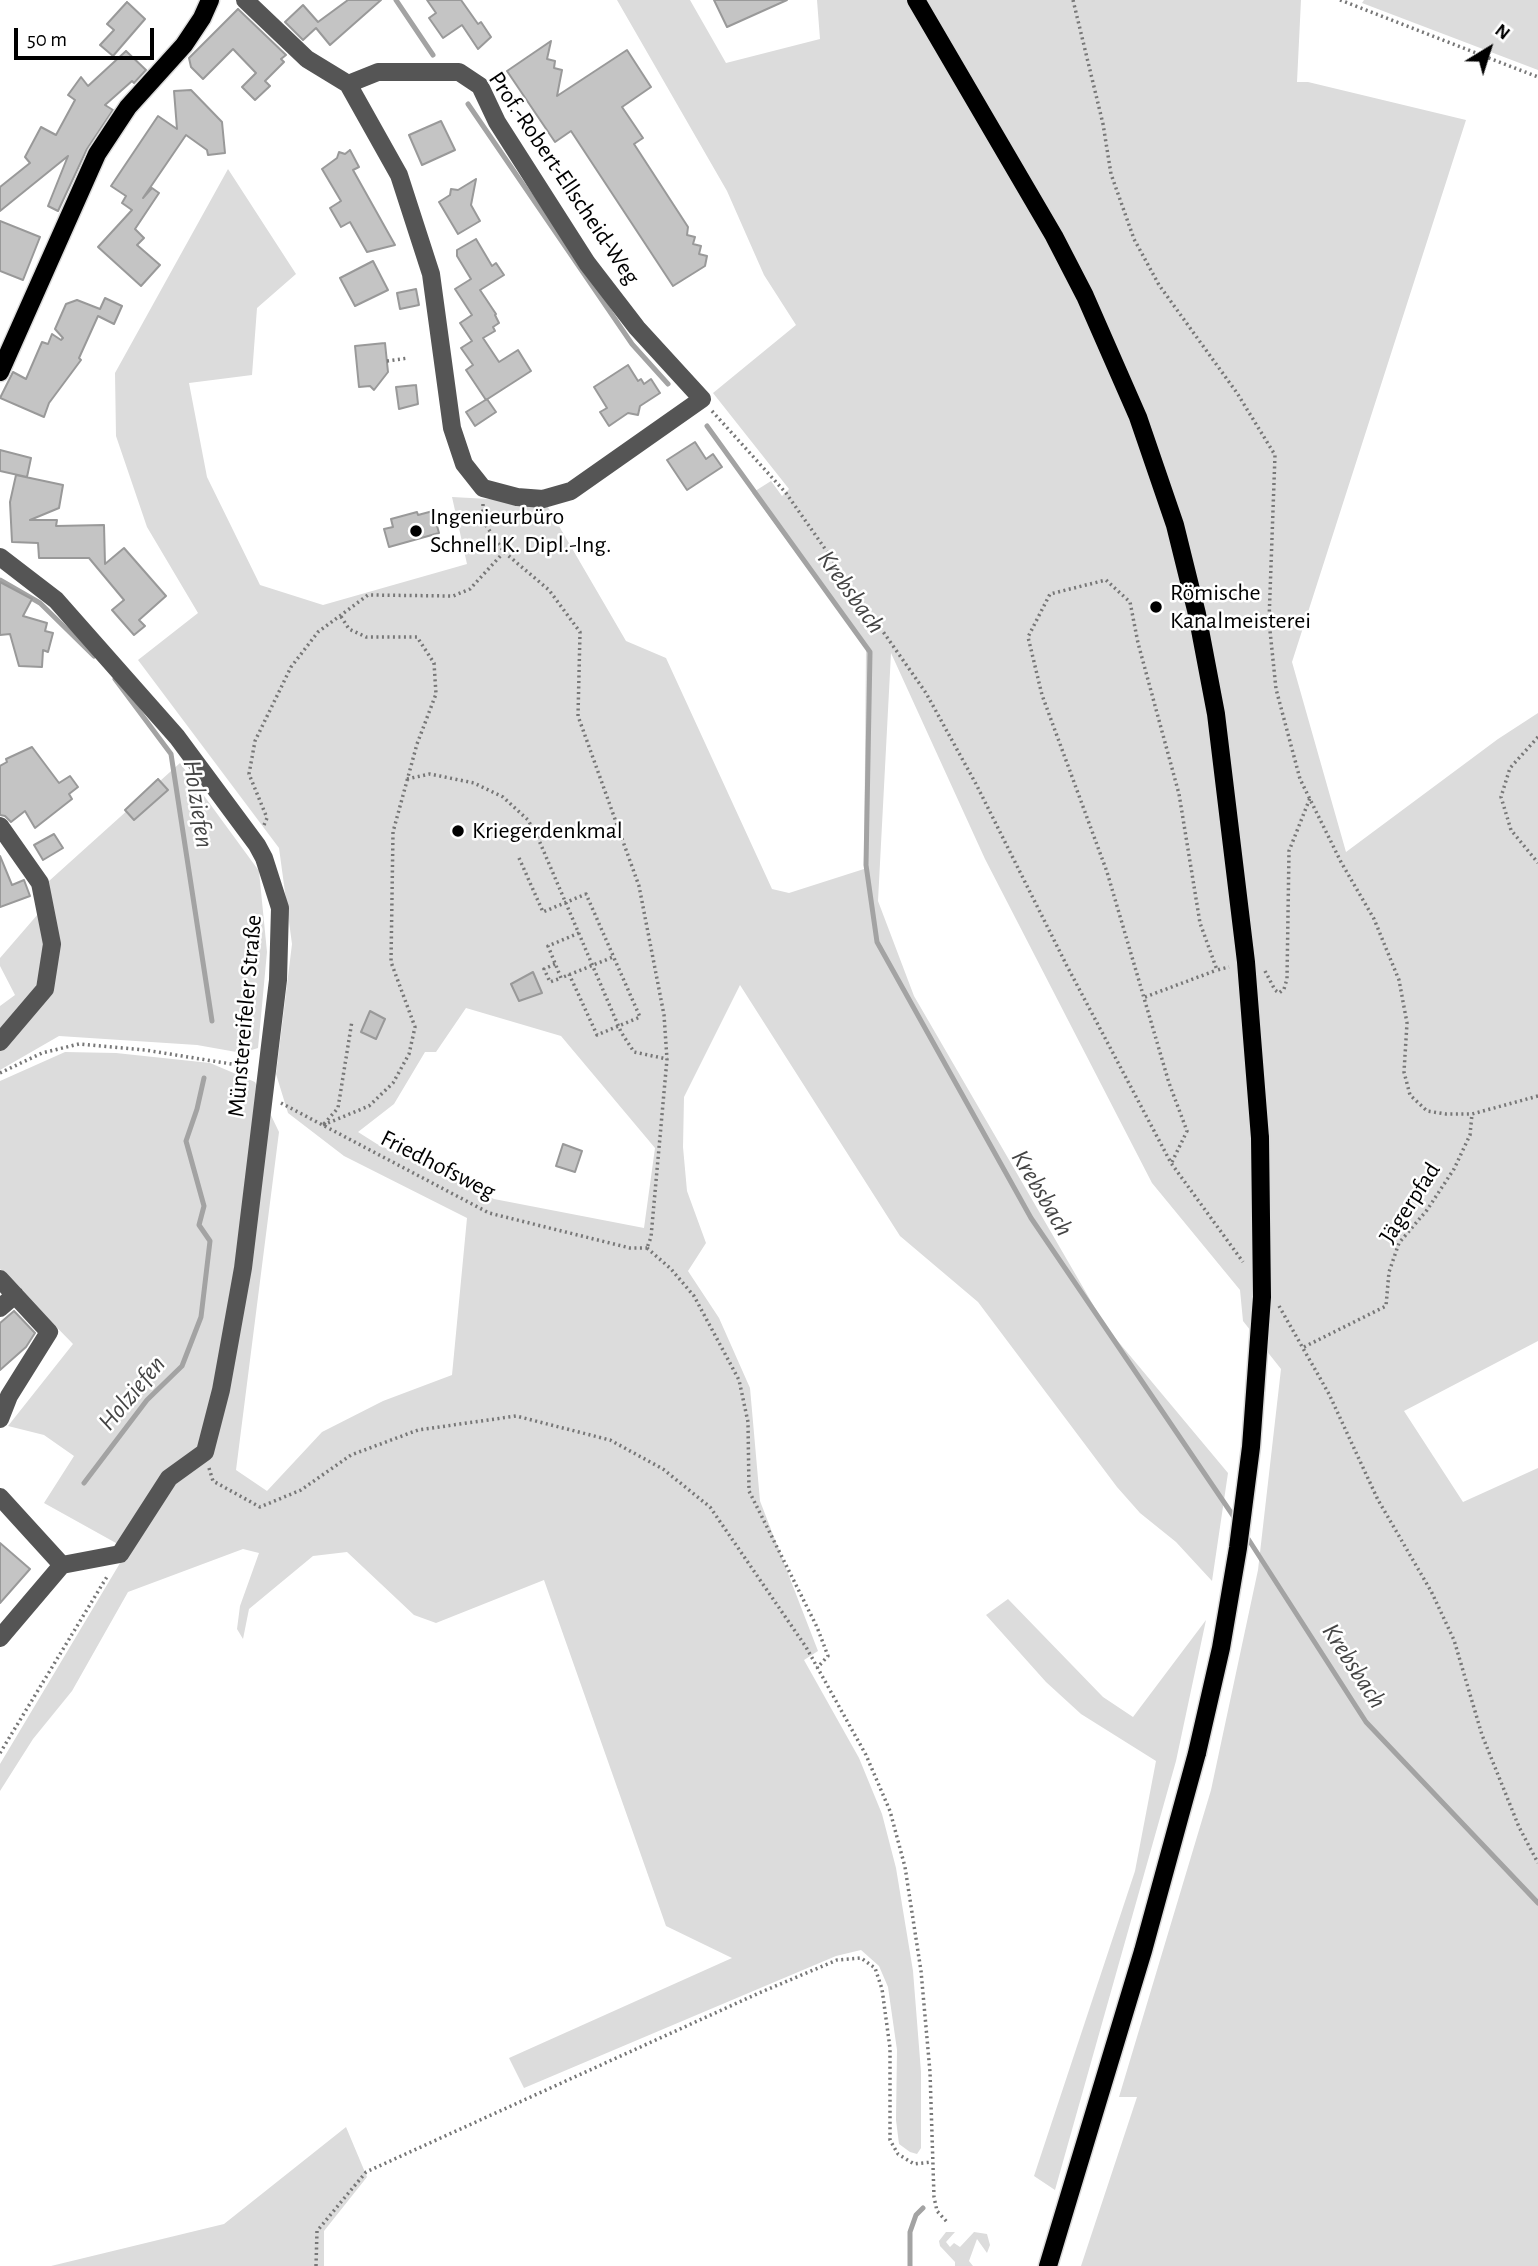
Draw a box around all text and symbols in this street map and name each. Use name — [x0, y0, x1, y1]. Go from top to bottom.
scale bar — [18, 14, 158, 58]
north arrow — [1454, 14, 1524, 84]
text: N — [1491, 21, 1513, 44]
text: 50 m — [27, 29, 67, 50]
street label: Prof.-Robert-Ellscheid-Weg — [482, 66, 646, 290]
place label: Ingenieurbüro Schnell K. Dipl.-Ing. — [430, 503, 612, 559]
marker: Ingenieurbüro Schnell K. Dipl.-Ing. — [408, 523, 424, 539]
water label: Krebsbach — [810, 544, 892, 640]
place label: Römische Kanalmeisterei — [1170, 579, 1311, 635]
marker: Römische Kanalmeisterei — [1148, 599, 1164, 615]
water label: Holziefen — [176, 758, 220, 850]
place label: Kriegerdenkmal — [472, 817, 623, 845]
marker: Kriegerdenkmal — [450, 823, 466, 839]
street label: Münstereifeler Straße — [222, 914, 268, 1118]
street label: Friedhofsweg — [376, 1124, 500, 1206]
water label: Krebsbach — [1004, 1144, 1080, 1242]
street label: Jägerpfad — [1373, 1157, 1447, 1249]
water label: Holziefen — [92, 1349, 172, 1437]
water label: Krebsbach — [1315, 1618, 1393, 1714]

